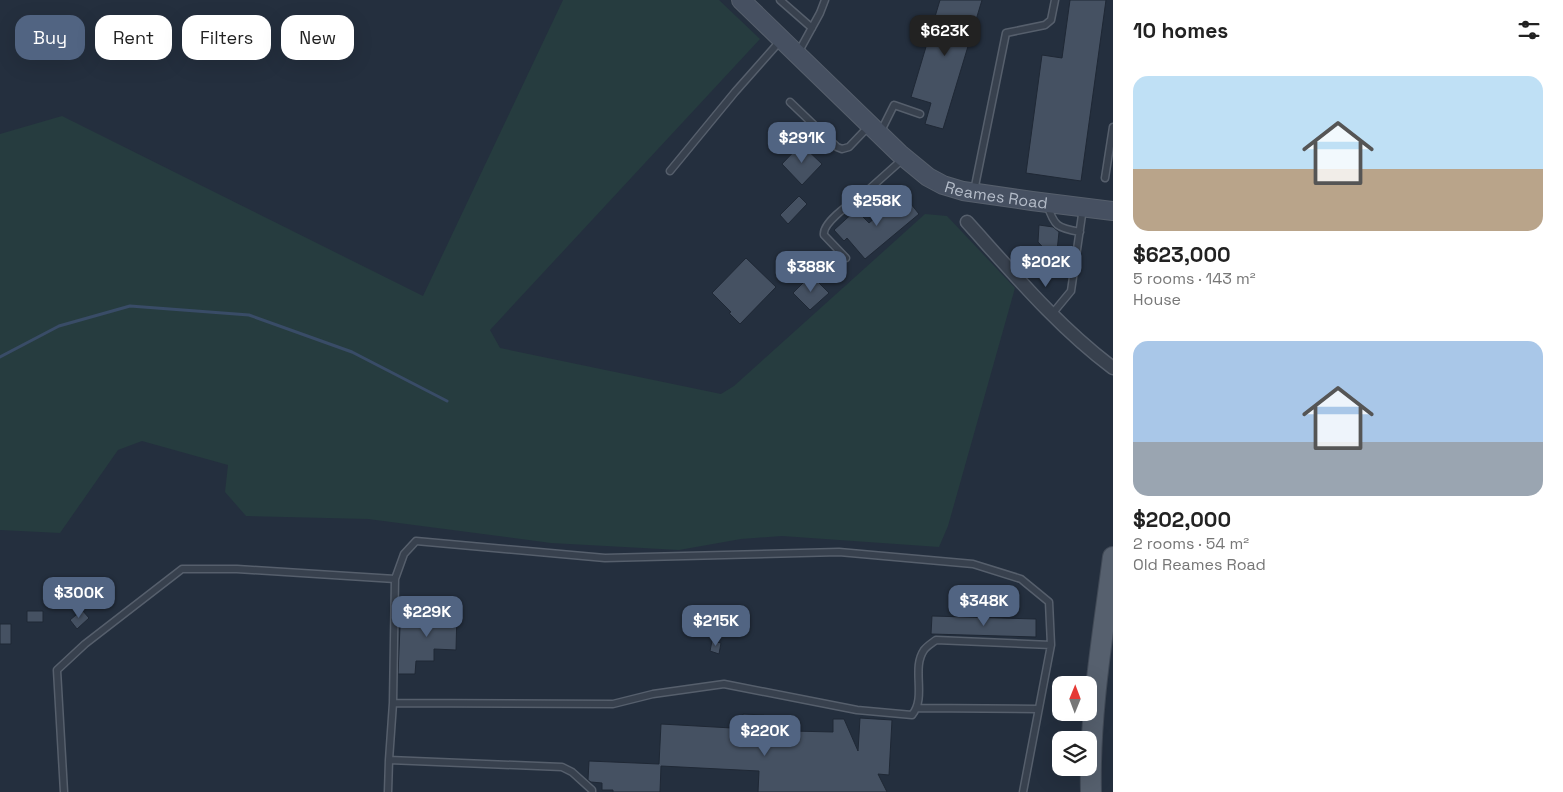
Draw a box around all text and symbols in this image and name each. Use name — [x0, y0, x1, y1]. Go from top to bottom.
chip: Buy — [15, 15, 85, 60]
chip: Rent — [95, 15, 172, 60]
chip: Filters — [182, 15, 271, 60]
chip: New — [281, 15, 354, 60]
pin: $623K — [910, 15, 980, 57]
icon: filters — [1515, 16, 1543, 44]
text: 10 homes — [1133, 17, 1228, 44]
text: $623K — [921, 20, 969, 41]
icon: home — [1293, 108, 1383, 198]
pin: $291K — [767, 121, 837, 164]
text: $291K — [779, 127, 825, 148]
street label: Reames Road — [942, 176, 1049, 214]
pin: $258K — [842, 184, 912, 227]
text: $258K — [853, 190, 901, 211]
text: $623,000 — [1133, 241, 1231, 268]
pin: $202K — [1011, 246, 1081, 288]
pin: $388K — [776, 250, 846, 293]
text: $202K — [1021, 251, 1071, 272]
text: $388K — [787, 256, 835, 277]
text: 5 rooms · 143 m² — [1133, 268, 1256, 289]
text: House — [1133, 289, 1181, 310]
icon: home — [1293, 373, 1383, 463]
text: $202,000 — [1133, 506, 1231, 533]
text: 2 rooms · 54 m² — [1133, 533, 1249, 554]
text: Old Reames Road — [1133, 554, 1266, 575]
pin: $300K — [44, 576, 114, 619]
text: $300K — [54, 582, 104, 603]
pin: $348K — [949, 584, 1019, 627]
text: $348K — [959, 590, 1009, 611]
pin: $229K — [392, 596, 462, 638]
text: $229K — [403, 601, 451, 622]
pin: $215K — [681, 604, 751, 647]
text: $215K — [693, 610, 739, 631]
north arrow — [1052, 676, 1098, 721]
map controls — [1052, 676, 1097, 776]
pin: $220K — [730, 714, 800, 757]
text: $220K — [740, 720, 790, 741]
button: layers — [1052, 731, 1097, 776]

